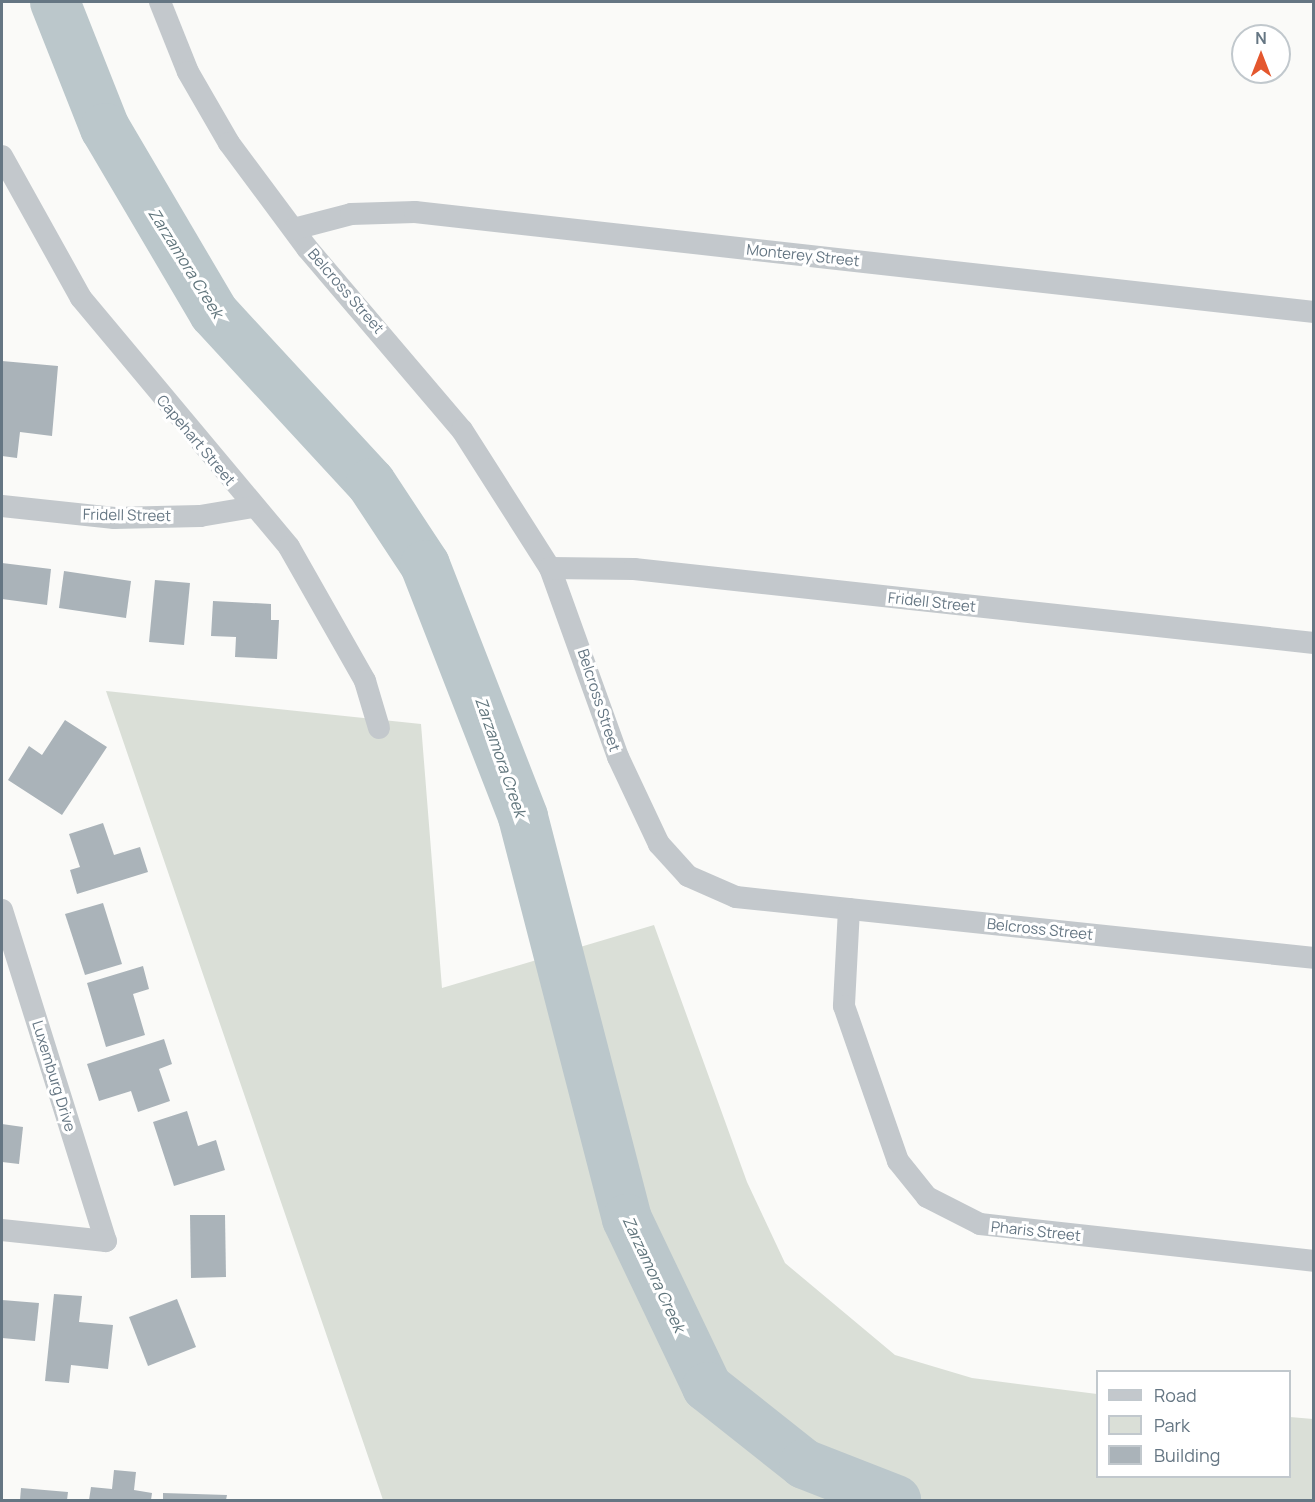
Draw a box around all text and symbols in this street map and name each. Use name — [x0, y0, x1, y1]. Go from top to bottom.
north arrow — [1231, 24, 1291, 84]
text: N — [1255, 27, 1267, 49]
water label: Zarzamora Creek — [145, 205, 227, 321]
street label: Monterey Street — [746, 240, 860, 270]
street label: Belcross Street — [304, 245, 388, 337]
street label: Capehart Street — [153, 391, 239, 489]
street label: Fridell Street — [83, 505, 171, 525]
street label: Fridell Street — [887, 588, 977, 616]
street label: Belcross Street — [574, 647, 624, 753]
water label: Zarzamora Creek — [471, 695, 531, 819]
street label: Belcross Street — [986, 914, 1094, 944]
street label: Luxemburg Drive — [29, 1018, 79, 1134]
water label: Zarzamora Creek — [619, 1213, 689, 1335]
street label: Pharis Street — [990, 1217, 1082, 1245]
legend — [1096, 1370, 1291, 1478]
text: Road — [1154, 1383, 1197, 1407]
text: Park — [1154, 1413, 1190, 1437]
text: Building — [1154, 1443, 1220, 1467]

